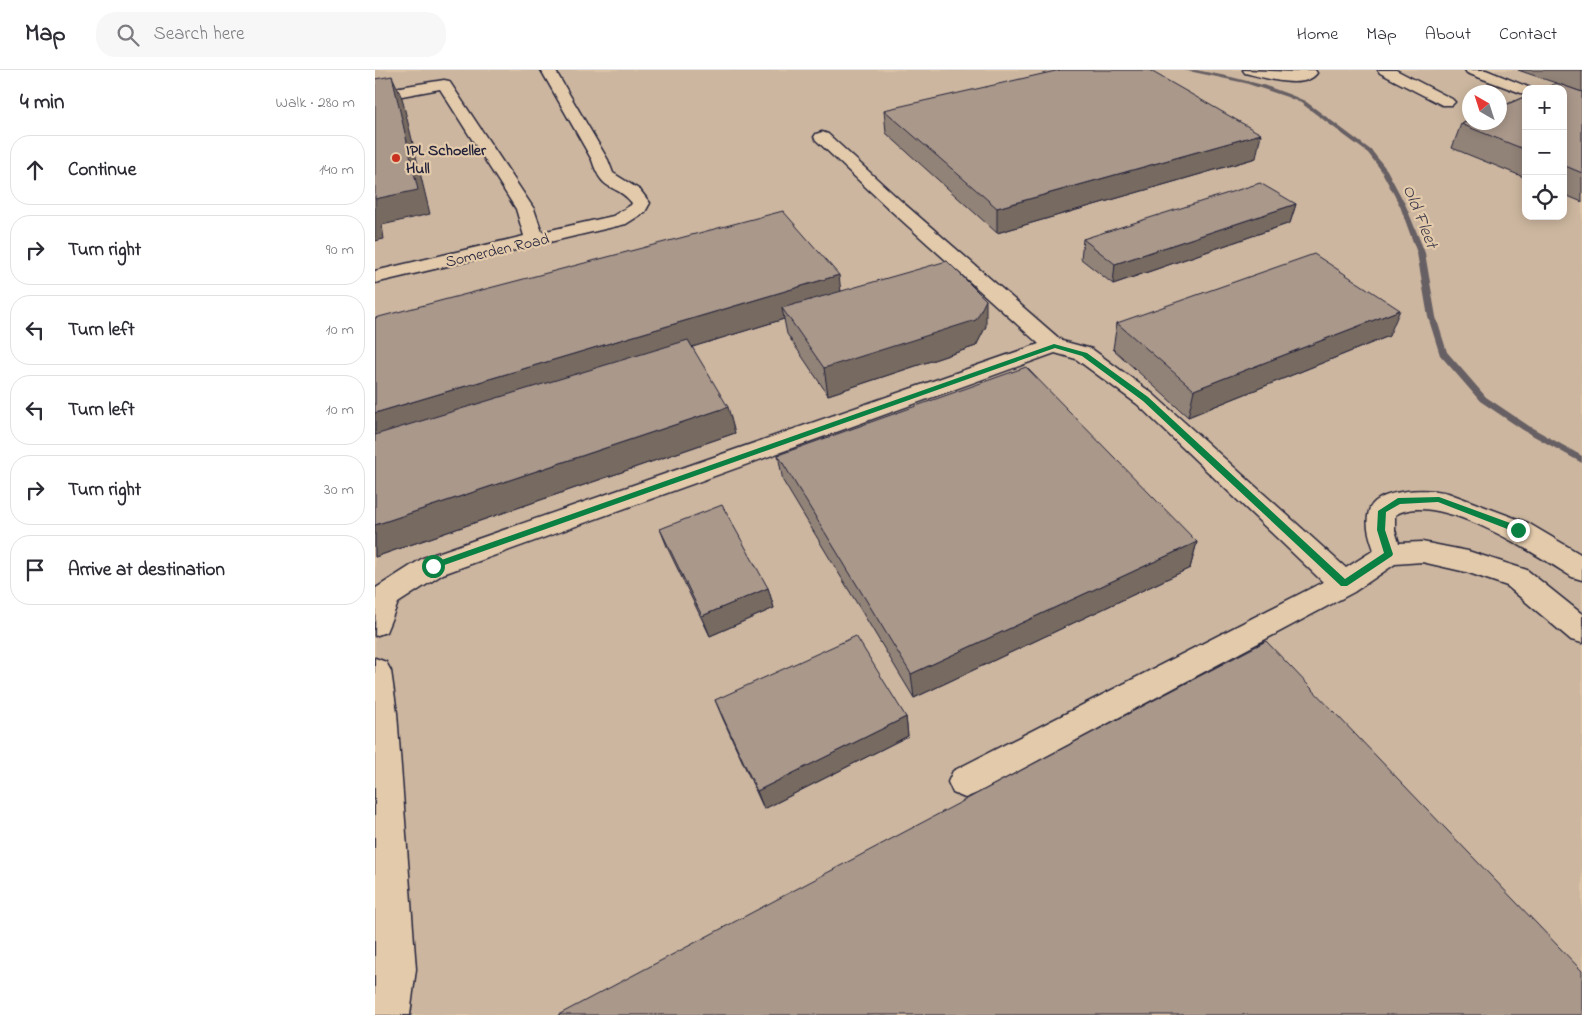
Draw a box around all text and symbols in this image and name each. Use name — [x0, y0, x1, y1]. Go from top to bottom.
search box — [96, 12, 446, 57]
text: Map — [25, 17, 66, 52]
icon: search — [114, 21, 142, 49]
text: Search here — [154, 21, 245, 48]
text: Home — [1297, 22, 1338, 48]
text: Map — [1366, 22, 1397, 48]
text: About — [1425, 22, 1471, 48]
text: Contact — [1499, 22, 1557, 48]
north arrow — [1462, 85, 1507, 130]
map controls — [1522, 85, 1567, 220]
button: + — [1522, 85, 1567, 130]
text: 4 min — [20, 88, 64, 118]
text: Walk · 280 m — [276, 91, 355, 115]
button: − — [1522, 130, 1567, 175]
place label: IPL Schoeller Hull — [406, 139, 487, 181]
marker: IPL Schoeller Hull — [390, 152, 402, 164]
icon: ahead — [21, 156, 49, 184]
text: Continue — [68, 157, 136, 184]
text: 140 m — [319, 158, 354, 182]
button: locate — [1522, 175, 1567, 220]
water label: Old Fleet — [1395, 181, 1444, 254]
street label: Somerden Road — [443, 227, 552, 275]
icon: right — [21, 236, 49, 264]
text: Turn right — [68, 237, 141, 264]
text: 90 m — [326, 238, 354, 262]
icon: left — [21, 316, 49, 344]
text: Turn left — [68, 317, 135, 344]
text: 10 m — [326, 318, 354, 342]
icon: left — [21, 396, 49, 424]
text: Turn left — [68, 397, 135, 424]
text: 10 m — [326, 398, 354, 422]
icon: right — [21, 476, 49, 504]
text: Turn right — [68, 477, 141, 504]
text: 30 m — [324, 478, 354, 502]
route end — [1507, 519, 1530, 542]
route start — [422, 555, 445, 578]
icon: arrive — [21, 556, 49, 584]
text: Arrive at destination — [68, 557, 225, 584]

